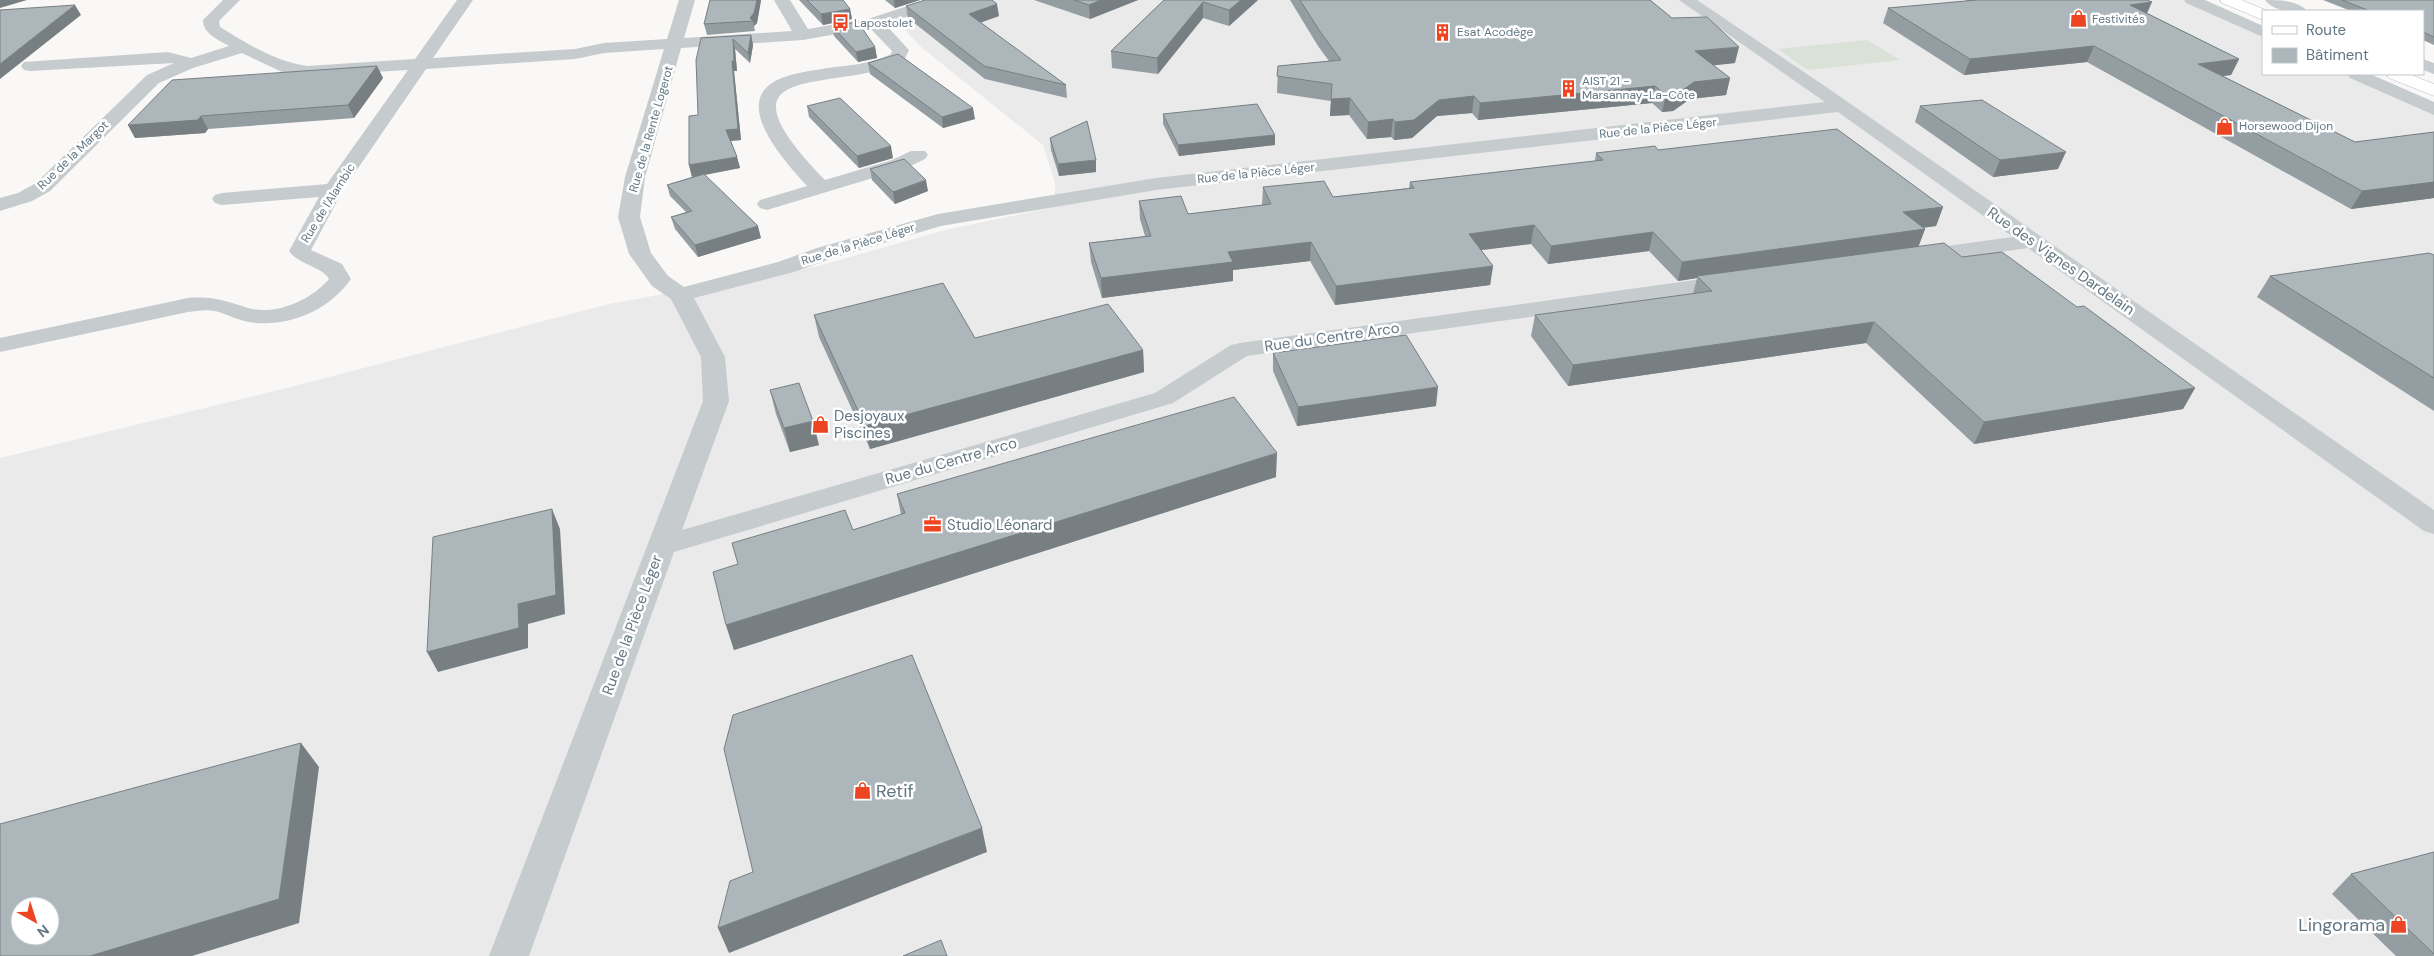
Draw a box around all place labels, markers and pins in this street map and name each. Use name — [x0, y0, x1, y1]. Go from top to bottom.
shop icon: Festivités — [2068, 9, 2088, 29]
place label: Festivités — [2092, 11, 2145, 27]
bus stop icon: Lapostolet — [830, 13, 850, 33]
place label: Lapostolet — [854, 15, 913, 31]
building icon: Esat Acodège — [1433, 22, 1453, 42]
place label: Esat Acodège — [1457, 24, 1533, 40]
place label: AIST 21 - Marsannay-La-Côte — [1582, 73, 1695, 103]
building icon: AIST 21 - Marsannay-La-Côte — [1558, 78, 1578, 98]
shop icon: Horsewood Dijon — [2215, 116, 2235, 136]
place label: Horsewood Dijon — [2239, 118, 2333, 134]
place label: Desjoyaux Piscines — [834, 406, 905, 443]
shop icon: Desjoyaux Piscines — [810, 415, 830, 435]
office icon: Studio Léonard — [923, 515, 943, 535]
place label: Studio Léonard — [947, 515, 1053, 535]
place label: Retif — [876, 779, 914, 803]
shop icon: Retif — [852, 781, 872, 801]
place label: Lingorama — [2298, 913, 2385, 937]
shop icon: Lingorama — [2389, 915, 2409, 935]

